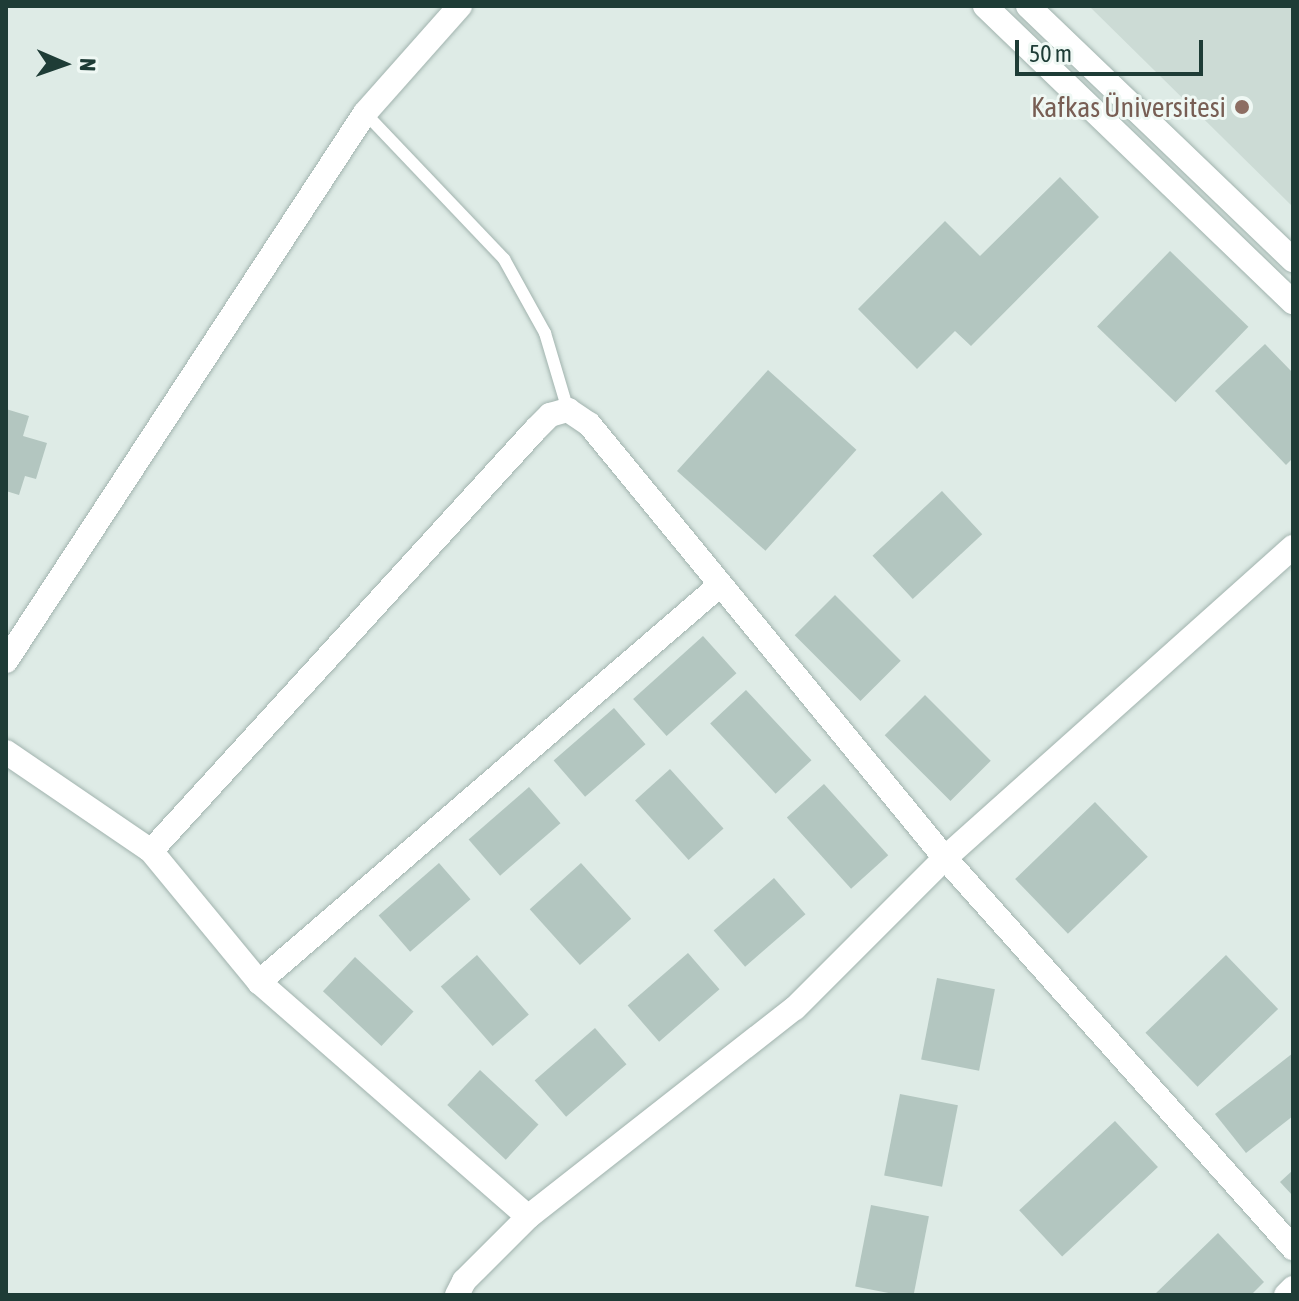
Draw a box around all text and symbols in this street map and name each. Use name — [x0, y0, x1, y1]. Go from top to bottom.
north arrow — [24, 24, 104, 104]
scale bar — [1019, 24, 1207, 74]
text: 50 m — [1029, 40, 1072, 67]
text: N — [75, 58, 101, 72]
place label: Kafkas Üniversitesi — [1031, 90, 1226, 124]
marker: Kafkas Üniversitesi — [1233, 98, 1251, 116]

